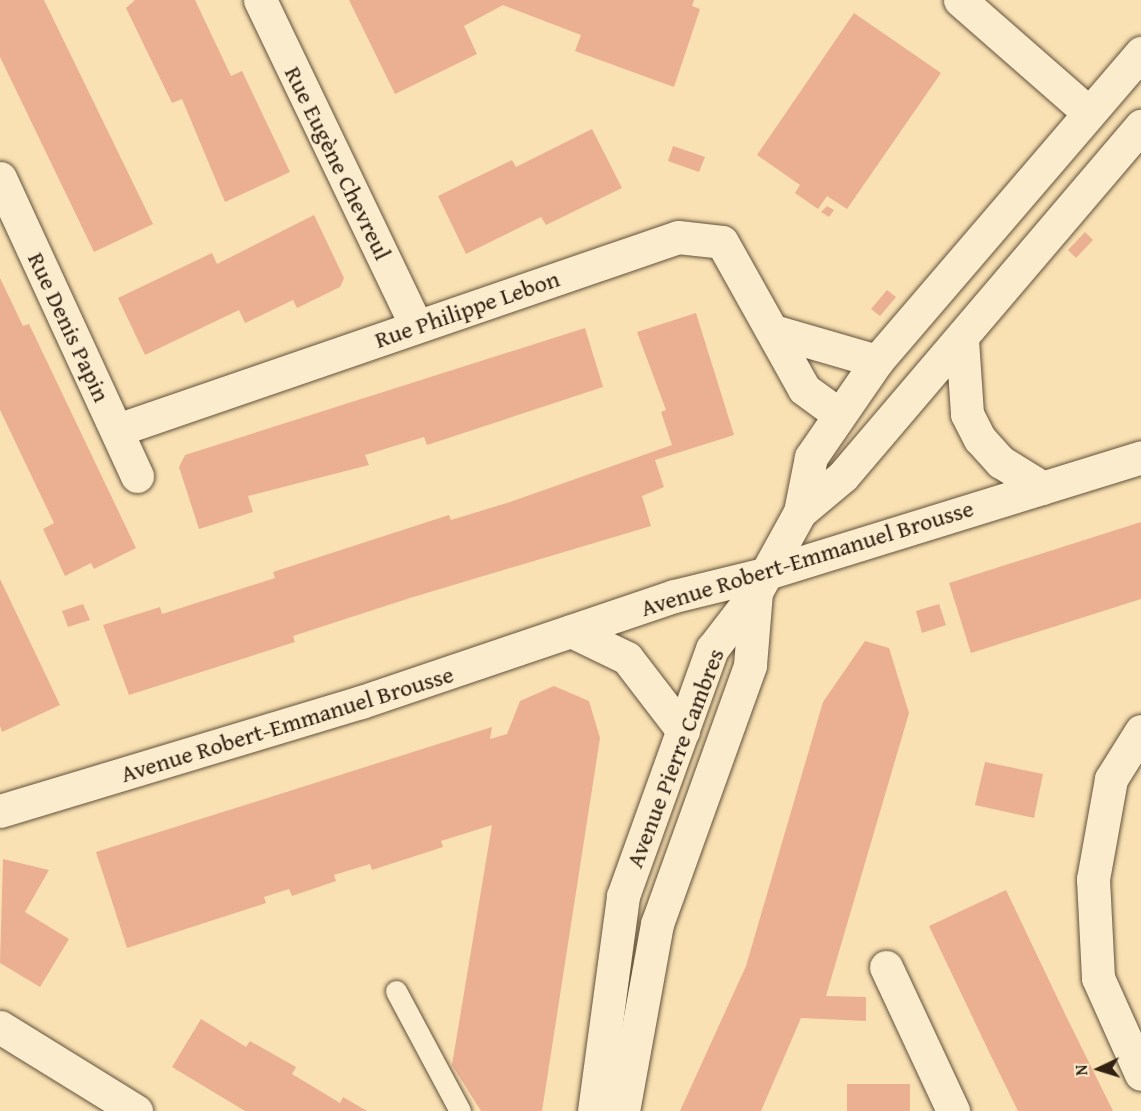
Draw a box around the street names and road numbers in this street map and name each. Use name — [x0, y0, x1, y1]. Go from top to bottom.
street label: Rue Eugène Chevreul — [279, 61, 397, 265]
street label: Rue Denis Papin — [22, 248, 116, 406]
street label: Rue Philippe Lebon — [371, 264, 563, 354]
street label: Avenue Robert-Emmanuel Brousse — [637, 494, 977, 622]
street label: Avenue Pierre Cambres — [620, 644, 730, 872]
street label: Avenue Robert-Emmanuel Brousse — [117, 660, 457, 788]

